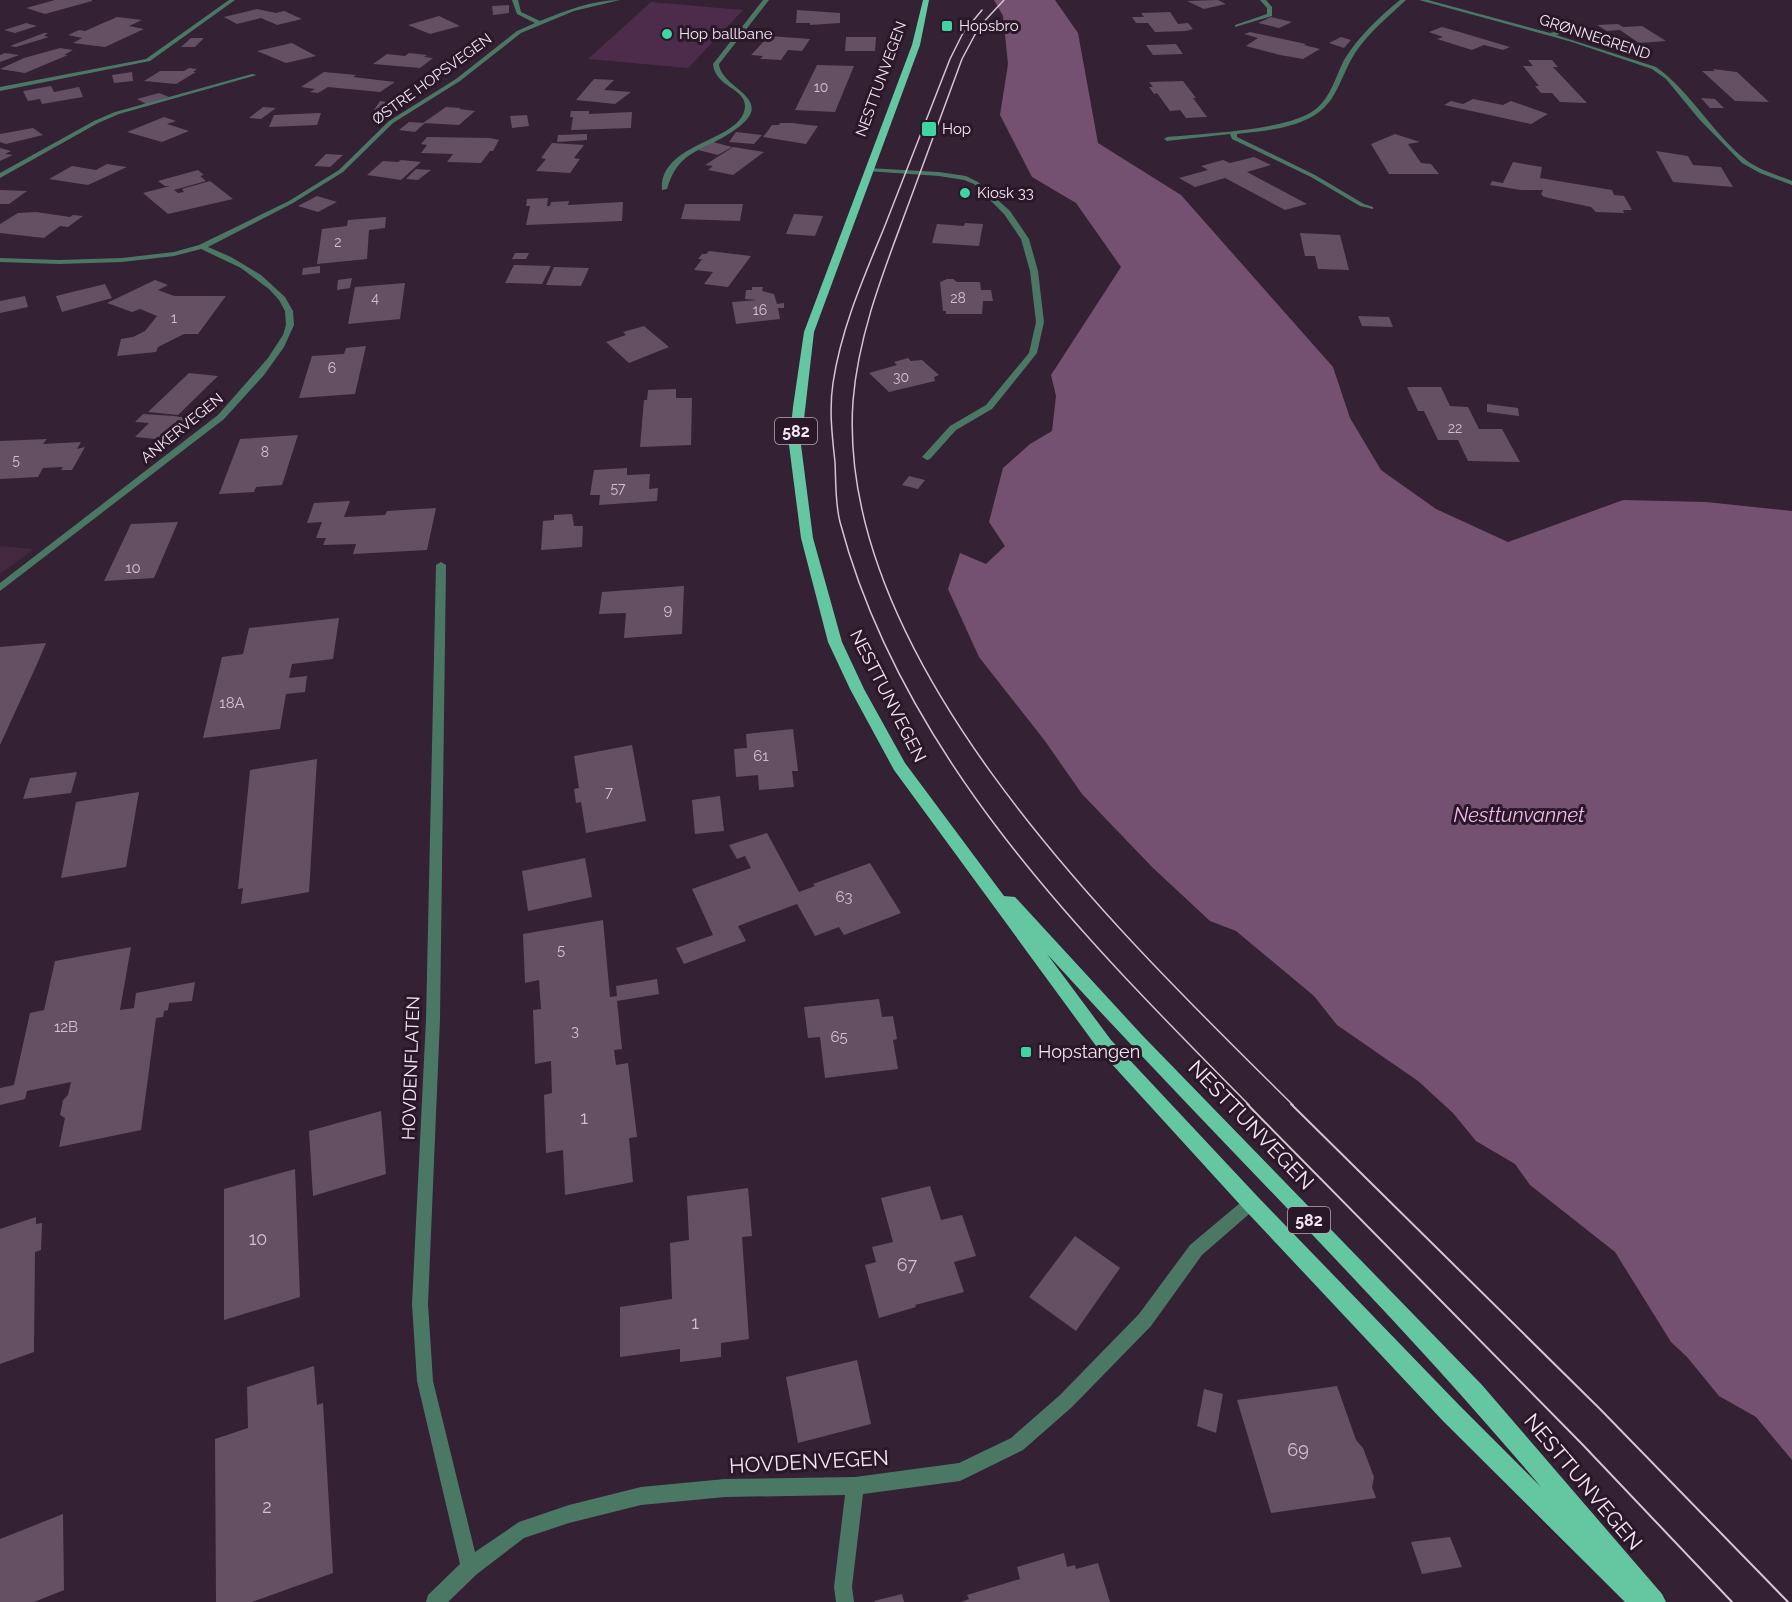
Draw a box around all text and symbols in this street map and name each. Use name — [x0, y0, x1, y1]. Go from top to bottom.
street label: GRØNNEGREND — [1537, 11, 1653, 64]
place label: Hopsbro — [959, 17, 1019, 35]
street label: NESTTUNVEGEN — [852, 19, 910, 139]
marker: Hopsbro — [940, 19, 954, 33]
place label: Hop ballbane — [679, 25, 773, 43]
marker: Hop ballbane — [660, 27, 674, 41]
street label: ØSTRE HOPSVEGEN — [369, 30, 495, 128]
house number: 10 — [814, 79, 828, 95]
marker: Hop — [920, 120, 938, 138]
place label: Hop — [942, 120, 971, 138]
place label: Kiosk 33 — [977, 184, 1034, 202]
marker: Kiosk 33 — [958, 186, 972, 200]
house number: 2 — [334, 234, 342, 250]
house number: 4 — [371, 290, 379, 306]
house number: 28 — [950, 290, 966, 306]
house number: 16 — [753, 302, 767, 318]
house number: 1 — [171, 310, 177, 326]
house number: 6 — [328, 360, 336, 376]
house number: 30 — [893, 369, 909, 385]
street label: ANKERVEGEN — [137, 389, 227, 467]
road number: 582 — [775, 418, 817, 444]
house number: 22 — [1448, 420, 1462, 436]
house number: 8 — [261, 444, 269, 460]
house number: 5 — [12, 452, 20, 468]
house number: 57 — [610, 480, 626, 496]
house number: 10 — [125, 559, 141, 577]
house number: 9 — [664, 601, 673, 619]
street label: NESTTUNVEGEN — [846, 626, 931, 765]
house number: 18A — [219, 694, 245, 712]
house number: 61 — [753, 747, 769, 765]
house number: 7 — [605, 783, 613, 801]
water label: Nesttunvannet — [1454, 803, 1585, 827]
house number: 63 — [835, 888, 853, 906]
house number: 5 — [557, 941, 565, 959]
street label: HOVDENFLATEN — [397, 996, 424, 1140]
house number: 12B — [54, 1018, 78, 1036]
house number: 3 — [571, 1022, 579, 1040]
house number: 65 — [830, 1028, 848, 1046]
place label: Hopstangen — [1038, 1041, 1140, 1062]
marker: Hopstangen — [1019, 1045, 1033, 1059]
street label: NESTTUNVEGEN — [1183, 1055, 1319, 1195]
house number: 1 — [580, 1107, 588, 1128]
road number: 582 — [1288, 1207, 1330, 1233]
house number: 10 — [249, 1228, 267, 1249]
house number: 67 — [897, 1254, 918, 1275]
house number: 1 — [691, 1312, 699, 1333]
street label: NESTTUNVEGEN — [1519, 1408, 1648, 1555]
house number: 69 — [1287, 1439, 1309, 1460]
street label: HOVDENVEGEN — [729, 1445, 889, 1478]
house number: 2 — [262, 1496, 272, 1517]

